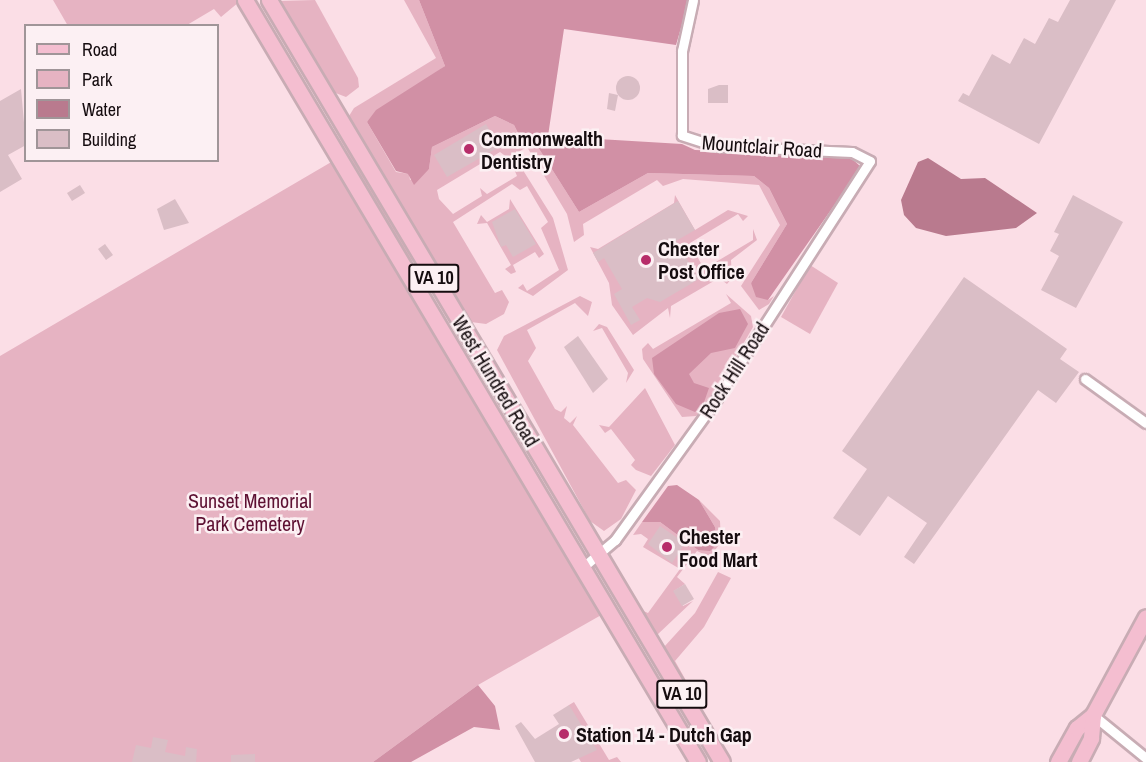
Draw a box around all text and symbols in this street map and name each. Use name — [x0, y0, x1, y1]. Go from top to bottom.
legend — [24, 24, 219, 162]
text: Road — [82, 37, 117, 62]
text: Park — [82, 67, 112, 92]
text: Water — [82, 97, 121, 122]
place label: Commonwealth Dentistry — [481, 126, 603, 173]
text: Building — [82, 127, 136, 152]
street label: Mountclair Road — [701, 130, 823, 162]
marker: Commonwealth Dentistry — [462, 142, 476, 156]
place label: Chester Post Office — [658, 237, 745, 284]
marker: Chester Post Office — [639, 253, 653, 267]
road number: VA 10 — [407, 263, 461, 293]
street label: West Hundred Road — [448, 311, 544, 451]
street label: Rock Hill Road — [694, 318, 774, 422]
park label: Sunset Memorial Park Cemetery — [188, 488, 312, 535]
place label: Chester Food Mart — [679, 524, 757, 571]
marker: Chester Food Mart — [660, 540, 674, 554]
road number: VA 10 — [655, 679, 709, 709]
place label: Station 14 - Dutch Gap — [576, 722, 752, 746]
marker: Station 14 - Dutch Gap — [557, 727, 571, 741]

